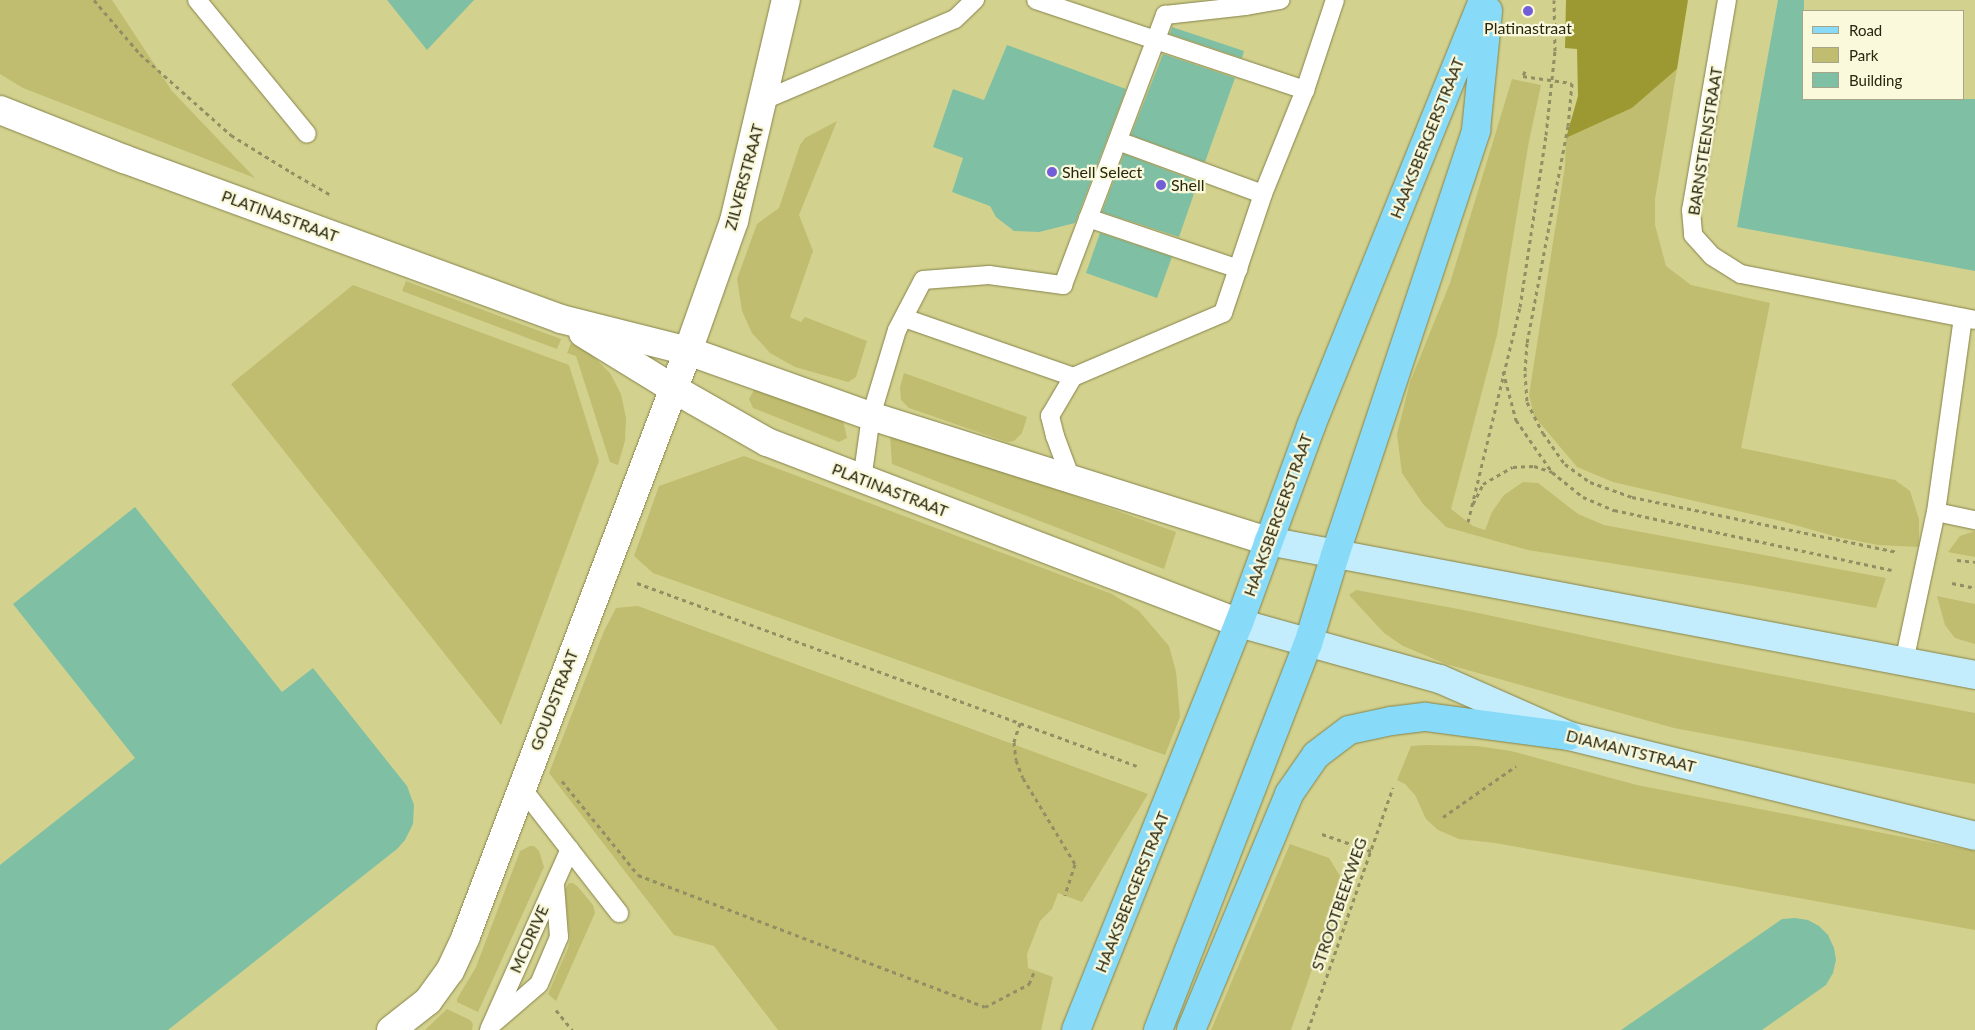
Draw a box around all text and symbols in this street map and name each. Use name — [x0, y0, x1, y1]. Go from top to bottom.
marker: Platinastraat — [1522, 5, 1534, 17]
legend — [1802, 10, 1965, 100]
place label: Platinastraat — [1484, 18, 1572, 38]
text: Road — [1849, 21, 1882, 39]
text: Park — [1849, 46, 1878, 64]
street label: HAAKSBERGERSTRAAT — [1386, 55, 1468, 221]
street label: BARNSTEENSTRAAT — [1684, 65, 1726, 217]
text: Building — [1849, 71, 1902, 89]
street label: ZILVERSTRAAT — [721, 122, 767, 232]
place label: Shell Select — [1062, 162, 1142, 182]
marker: Shell Select — [1046, 166, 1058, 178]
place label: Shell — [1171, 175, 1204, 195]
marker: Shell — [1155, 179, 1167, 191]
street label: PLATINASTRAAT — [219, 186, 341, 246]
street label: HAAKSBERGERSTRAAT — [1240, 431, 1316, 599]
street label: PLATINASTRAAT — [829, 459, 951, 521]
street label: GOUDSTRAAT — [526, 647, 582, 753]
street label: DIAMANTSTRAAT — [1564, 726, 1698, 776]
street label: HAAKSBERGERSTRAAT — [1091, 809, 1173, 975]
street label: STROOTBEEKWEG — [1307, 835, 1371, 973]
street label: MCDRIVE — [506, 902, 552, 976]

